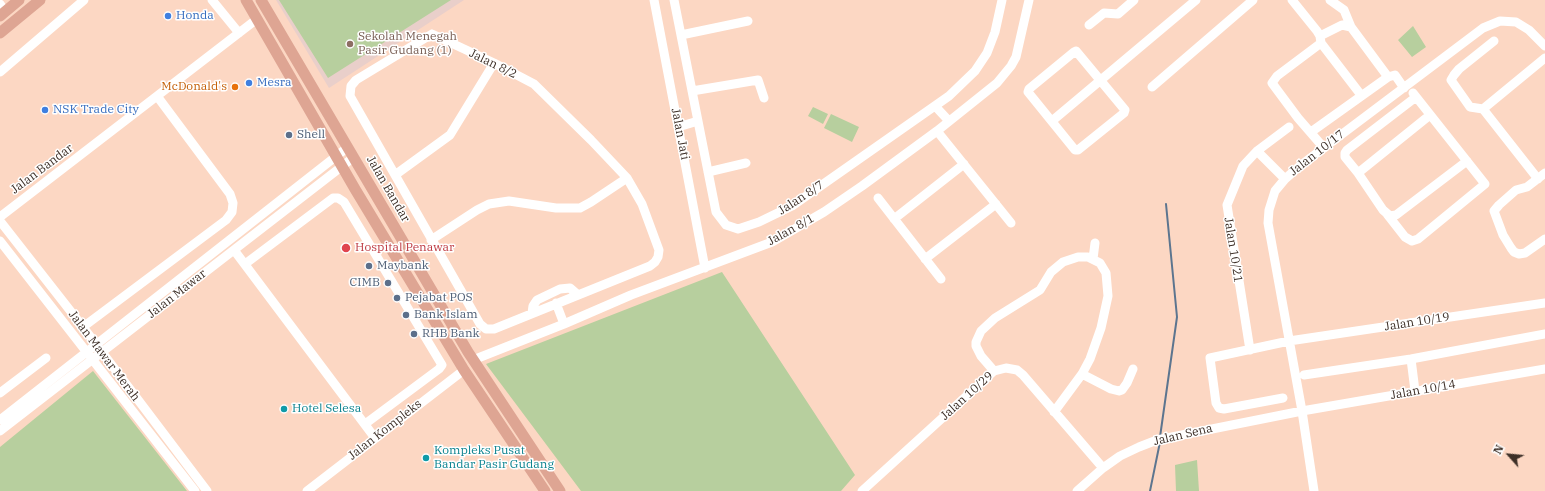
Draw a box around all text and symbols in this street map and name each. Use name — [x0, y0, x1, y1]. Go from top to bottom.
place label: Honda — [176, 9, 214, 23]
marker: Honda — [163, 11, 173, 21]
place label: Sekolah Menegah Pasir Gudang (1) — [358, 30, 457, 58]
marker: Sekolah Menegah Pasir Gudang (1) — [345, 39, 355, 49]
street label: Jalan 8/2 — [467, 46, 519, 82]
place label: Mesra — [257, 76, 292, 90]
marker: Mesra — [244, 78, 254, 88]
place label: McDonald's — [161, 80, 227, 94]
marker: McDonald's — [230, 82, 240, 92]
place label: NSK Trade City — [53, 103, 139, 117]
marker: NSK Trade City — [40, 105, 50, 115]
street label: Jalan Jati — [668, 107, 692, 161]
street label: Jalan 10/17 — [1287, 127, 1347, 179]
place label: Shell — [297, 128, 325, 142]
marker: Shell — [284, 130, 294, 140]
street label: Jalan Bandar — [8, 141, 76, 197]
street label: Jalan Bandar — [363, 153, 413, 225]
street label: Jalan 8/7 — [776, 178, 826, 218]
street label: Jalan 8/1 — [765, 211, 817, 249]
street label: Jalan 10/21 — [1221, 216, 1245, 284]
place label: Hospital Penawar — [355, 241, 454, 255]
marker: Hospital Penawar — [340, 242, 352, 254]
place label: Maybank — [377, 259, 429, 273]
marker: Maybank — [364, 261, 374, 271]
street label: Jalan Mawar — [145, 267, 209, 321]
place label: CIMB — [350, 276, 380, 290]
marker: CIMB — [383, 278, 393, 288]
place label: Pejabat POS — [405, 291, 473, 305]
marker: Pejabat POS — [392, 293, 402, 303]
street label: Jalan Mawar Merah — [65, 308, 143, 404]
place label: Bank Islam — [414, 308, 478, 322]
marker: Bank Islam — [401, 310, 411, 320]
street label: Jalan 10/19 — [1383, 310, 1451, 334]
place label: RHB Bank — [422, 327, 480, 341]
marker: RHB Bank — [409, 329, 419, 339]
street label: Jalan 10/29 — [938, 369, 996, 423]
street label: Jalan 10/14 — [1389, 377, 1457, 403]
street label: Jalan Kompleks — [345, 397, 425, 463]
place label: Hotel Selesa — [292, 402, 361, 416]
marker: Hotel Selesa — [279, 404, 289, 414]
street label: Jalan Sena — [1152, 421, 1214, 449]
north arrow — [1489, 435, 1529, 475]
text: N — [1490, 443, 1507, 457]
place label: Kompleks Pusat Bandar Pasir Gudang — [434, 444, 554, 472]
marker: Kompleks Pusat Bandar Pasir Gudang — [421, 453, 431, 463]

